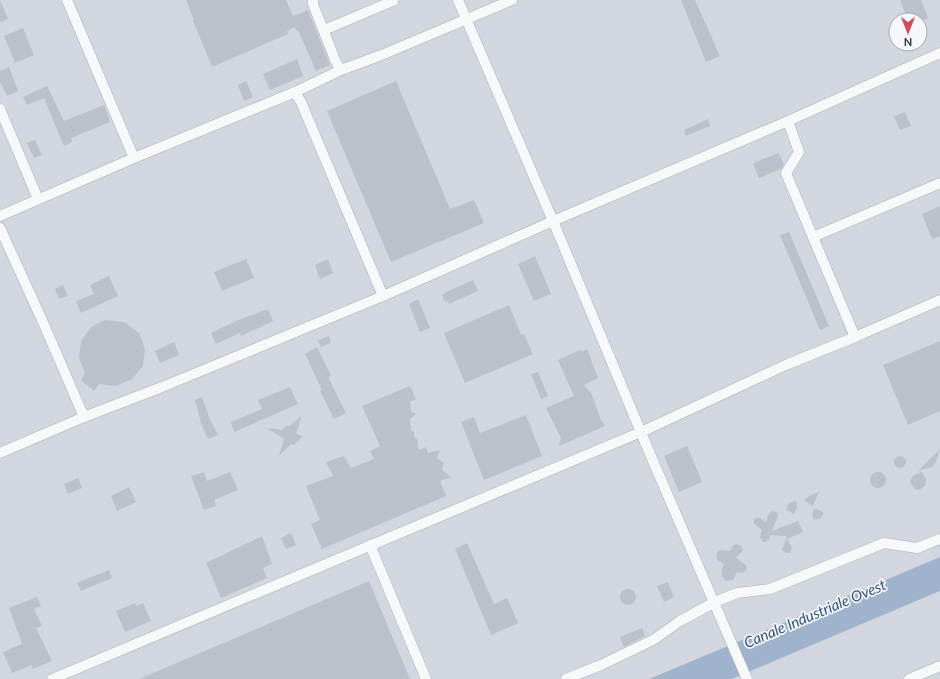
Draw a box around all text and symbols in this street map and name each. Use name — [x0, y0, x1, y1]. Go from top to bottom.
north arrow — [888, 12, 928, 52]
text: N — [904, 36, 912, 49]
water label: Canale Industriale Ovest — [741, 575, 889, 651]

